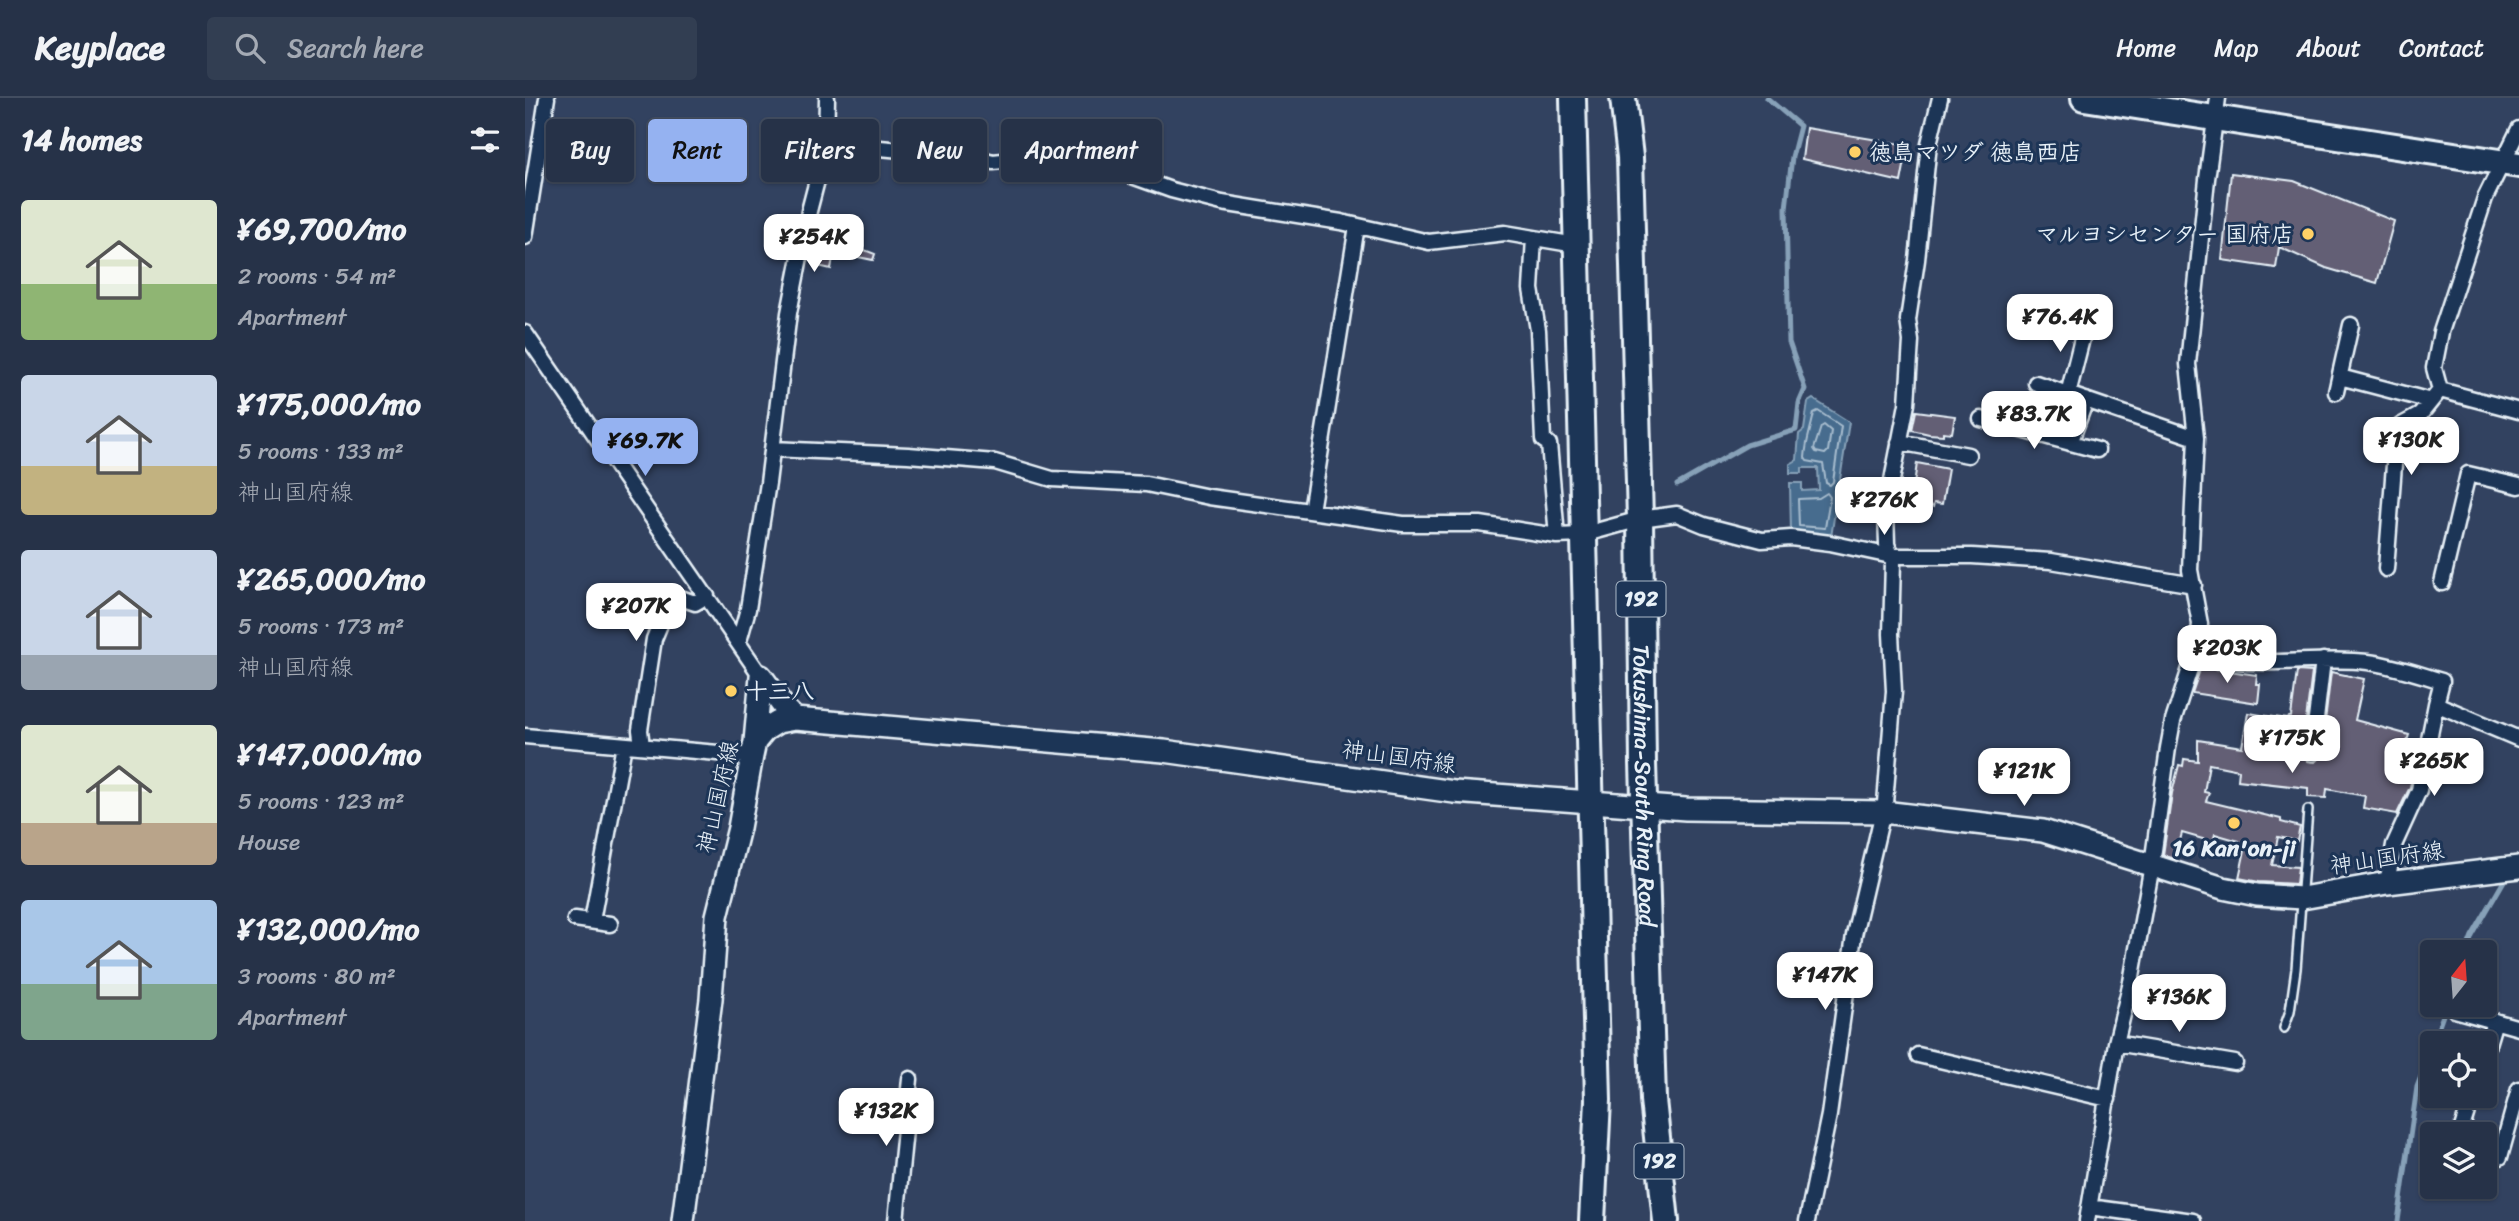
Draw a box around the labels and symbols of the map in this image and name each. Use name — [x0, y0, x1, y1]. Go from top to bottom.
place label: 徳島マツダ 徳島西店 — [1869, 132, 2082, 173]
marker: 徳島マツダ 徳島西店 — [1847, 144, 1863, 160]
pin: ¥254K — [765, 214, 863, 274]
place label: マルヨシセンター 国府店 — [2035, 214, 2294, 255]
marker: マルヨシセンター 国府店 — [2300, 226, 2316, 242]
pin: ¥76.4K — [2003, 294, 2117, 354]
pin: ¥83.7K — [1977, 392, 2091, 451]
pin: ¥69.7K — [588, 418, 702, 478]
pin: ¥130K — [2362, 418, 2460, 477]
pin: ¥276K — [1835, 478, 1933, 537]
road number: 192 — [1617, 582, 1665, 616]
pin: ¥207K — [587, 584, 685, 643]
pin: ¥203K — [2178, 626, 2276, 685]
street label: Tokushima-South Ring Road — [1621, 644, 1668, 929]
place label: 十三八 — [745, 671, 814, 712]
marker: 十三八 — [723, 683, 739, 699]
pin: ¥175K — [2243, 716, 2341, 775]
street label: 神山国府線 — [1339, 729, 1459, 785]
street label: 神山国府線 — [685, 736, 751, 858]
pin: ¥265K — [2385, 738, 2483, 798]
pin: ¥121K — [1975, 748, 2073, 808]
marker: 16 Kan'on-ji — [2226, 815, 2242, 831]
place label: 16 Kan'on-ji — [2172, 828, 2297, 869]
street label: 神山国府線 — [2327, 830, 2447, 886]
north arrow — [2420, 940, 2497, 1017]
pin: ¥147K — [1776, 953, 1874, 1012]
pin: ¥136K — [2130, 974, 2228, 1034]
pin: ¥132K — [837, 1088, 935, 1148]
road number: 192 — [1635, 1144, 1683, 1178]

